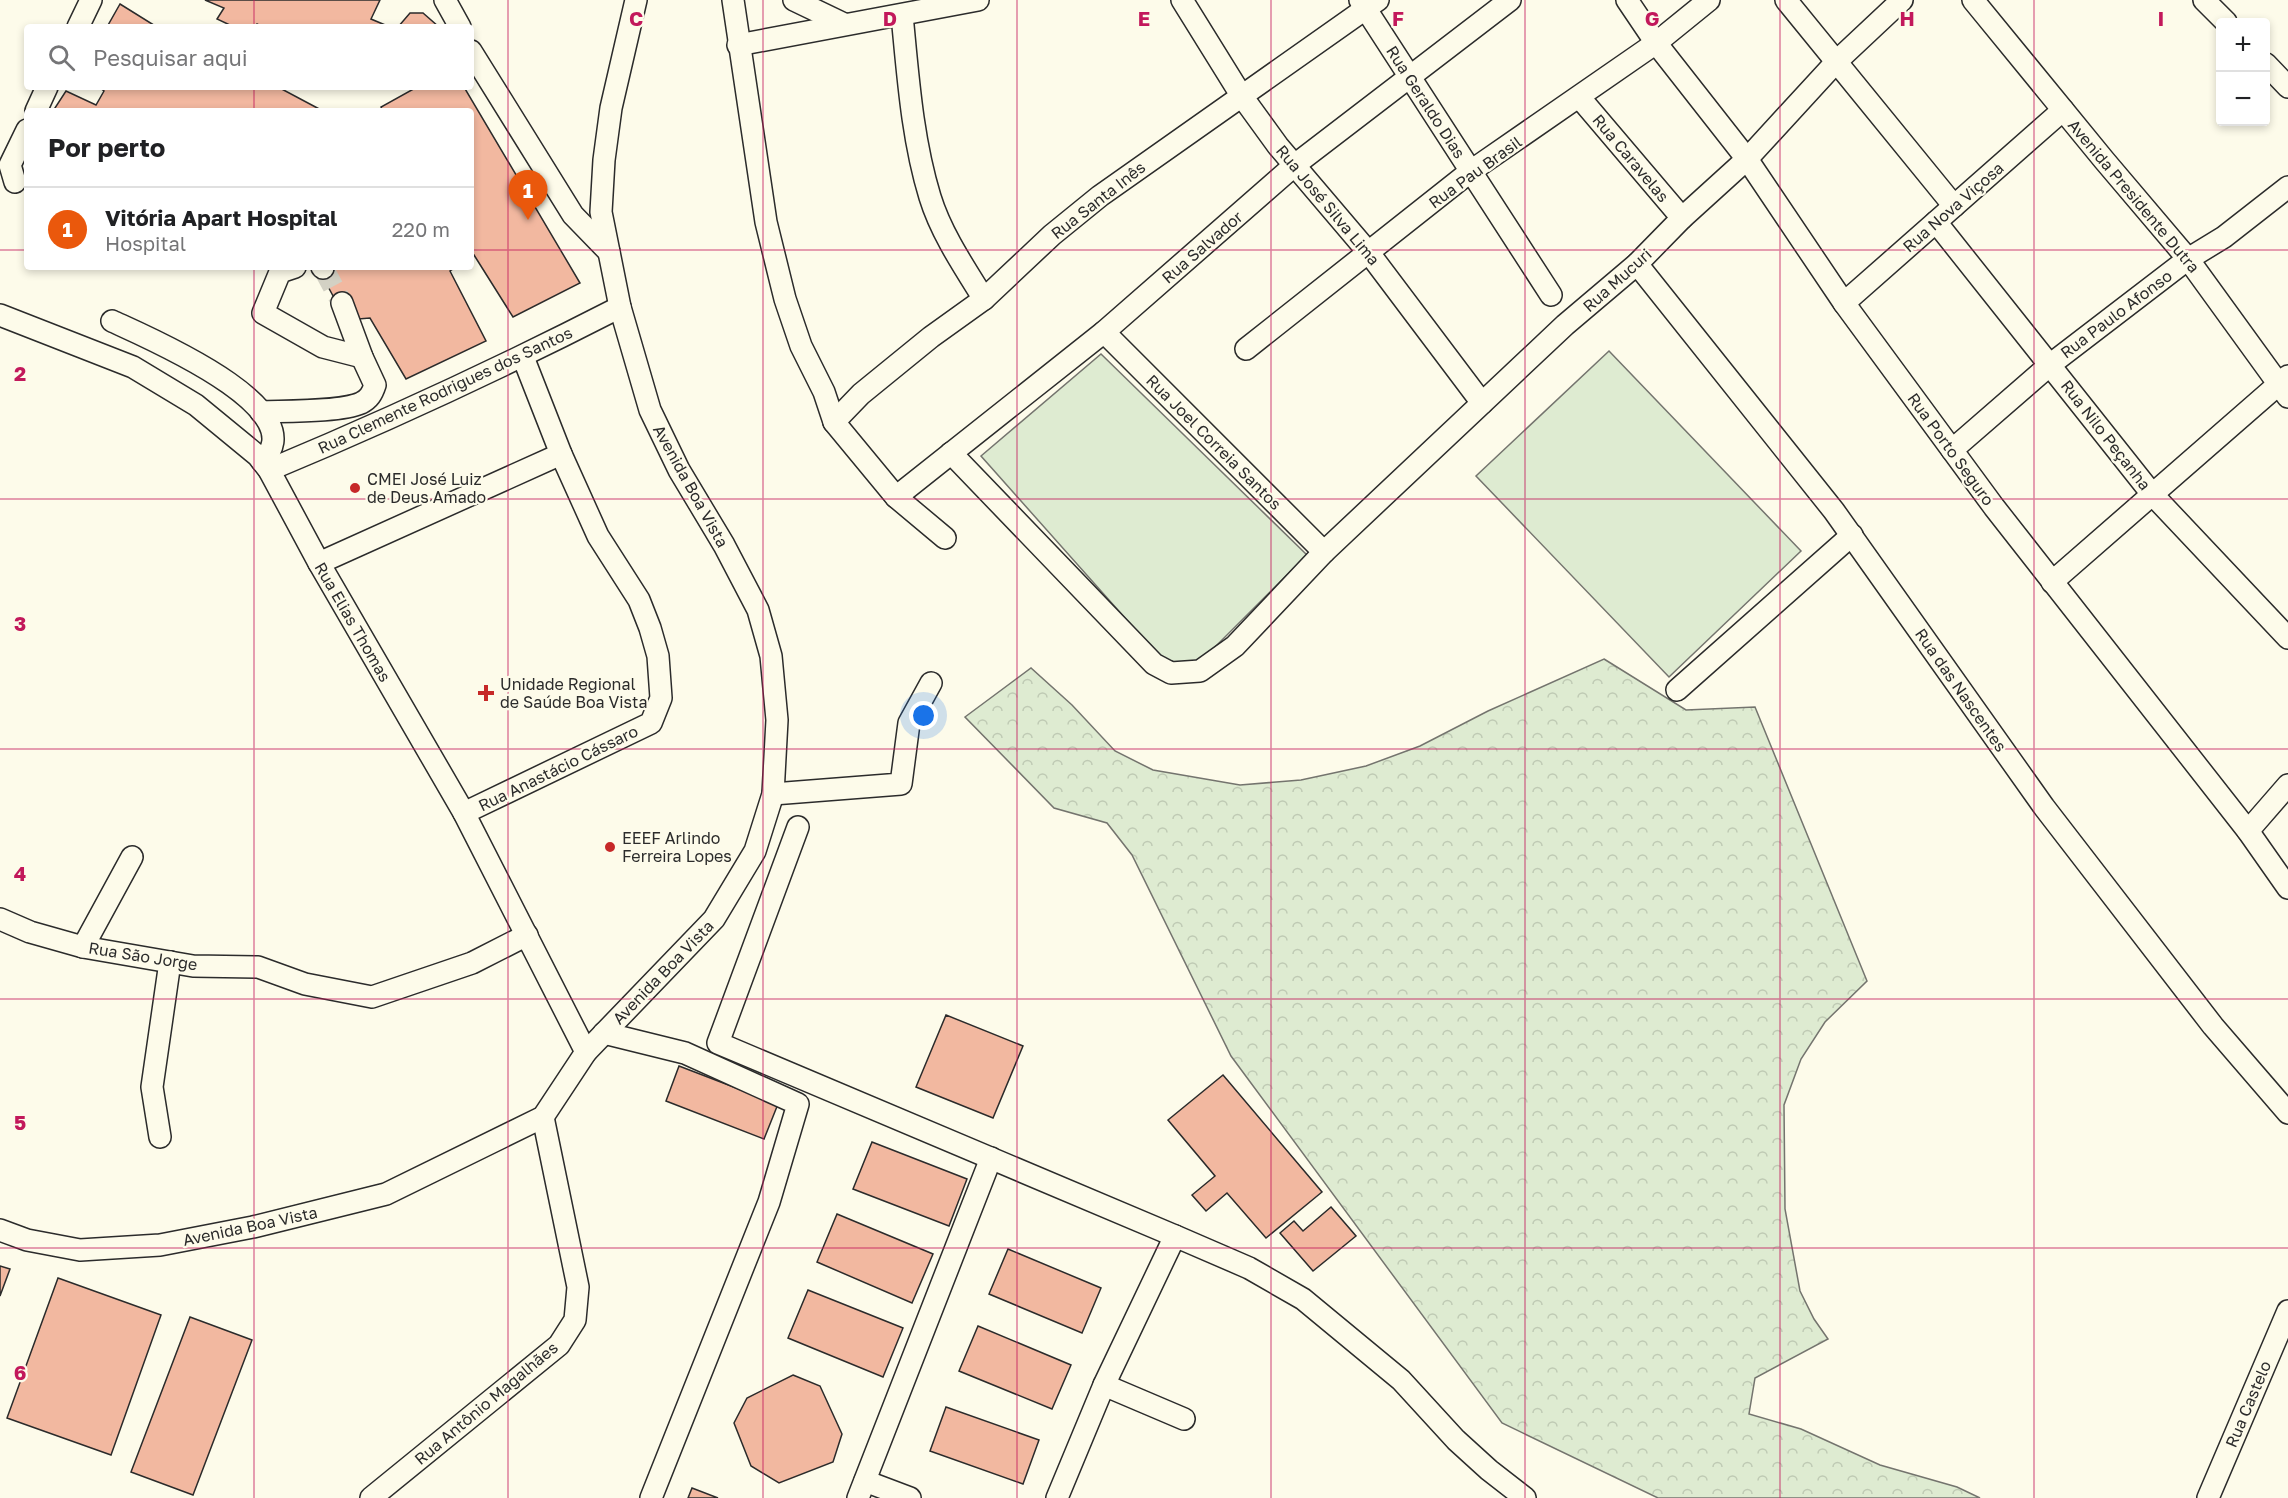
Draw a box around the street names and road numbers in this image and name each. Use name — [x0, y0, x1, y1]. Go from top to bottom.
street label: Rua Geraldo Dias — [1382, 42, 1470, 162]
street label: Rua Caravelas — [1588, 110, 1674, 206]
street label: Avenida Presidente Dutra — [2064, 115, 2204, 277]
street label: Rua Pau Brasil — [1425, 132, 1525, 212]
street label: Rua José Silva Lima — [1272, 141, 1384, 269]
street label: Rua Santa Inês — [1047, 157, 1149, 243]
street label: Rua Nova Viçosa — [1898, 158, 2008, 256]
street label: Rua Salvador — [1157, 206, 1247, 288]
street label: Rua Mucuri — [1578, 244, 1656, 316]
street label: Rua Paulo Afonso — [2056, 266, 2176, 362]
street label: Rua Clemente Rodrigues dos Santos — [315, 322, 575, 458]
street label: Rua Joel Correia Santos — [1142, 370, 1286, 514]
street label: Rua Nilo Peçanha — [2057, 376, 2155, 494]
street label: Rua Porto Seguro — [1903, 389, 1999, 509]
street label: Avenida Boa Vista — [649, 421, 733, 551]
street label: Rua Elias Thomas — [311, 559, 395, 685]
street label: Rua das Nascentes — [1911, 624, 2011, 756]
street label: Rua Anastácio Cássaro — [475, 721, 641, 815]
street label: Avenida Boa Vista — [608, 916, 718, 1028]
street label: Rua São Jorge — [87, 938, 199, 974]
street label: Avenida Boa Vista — [181, 1202, 319, 1250]
street label: Rua Antônio Magalhães — [410, 1337, 562, 1469]
street label: Rua Castelo — [2221, 1358, 2275, 1450]

